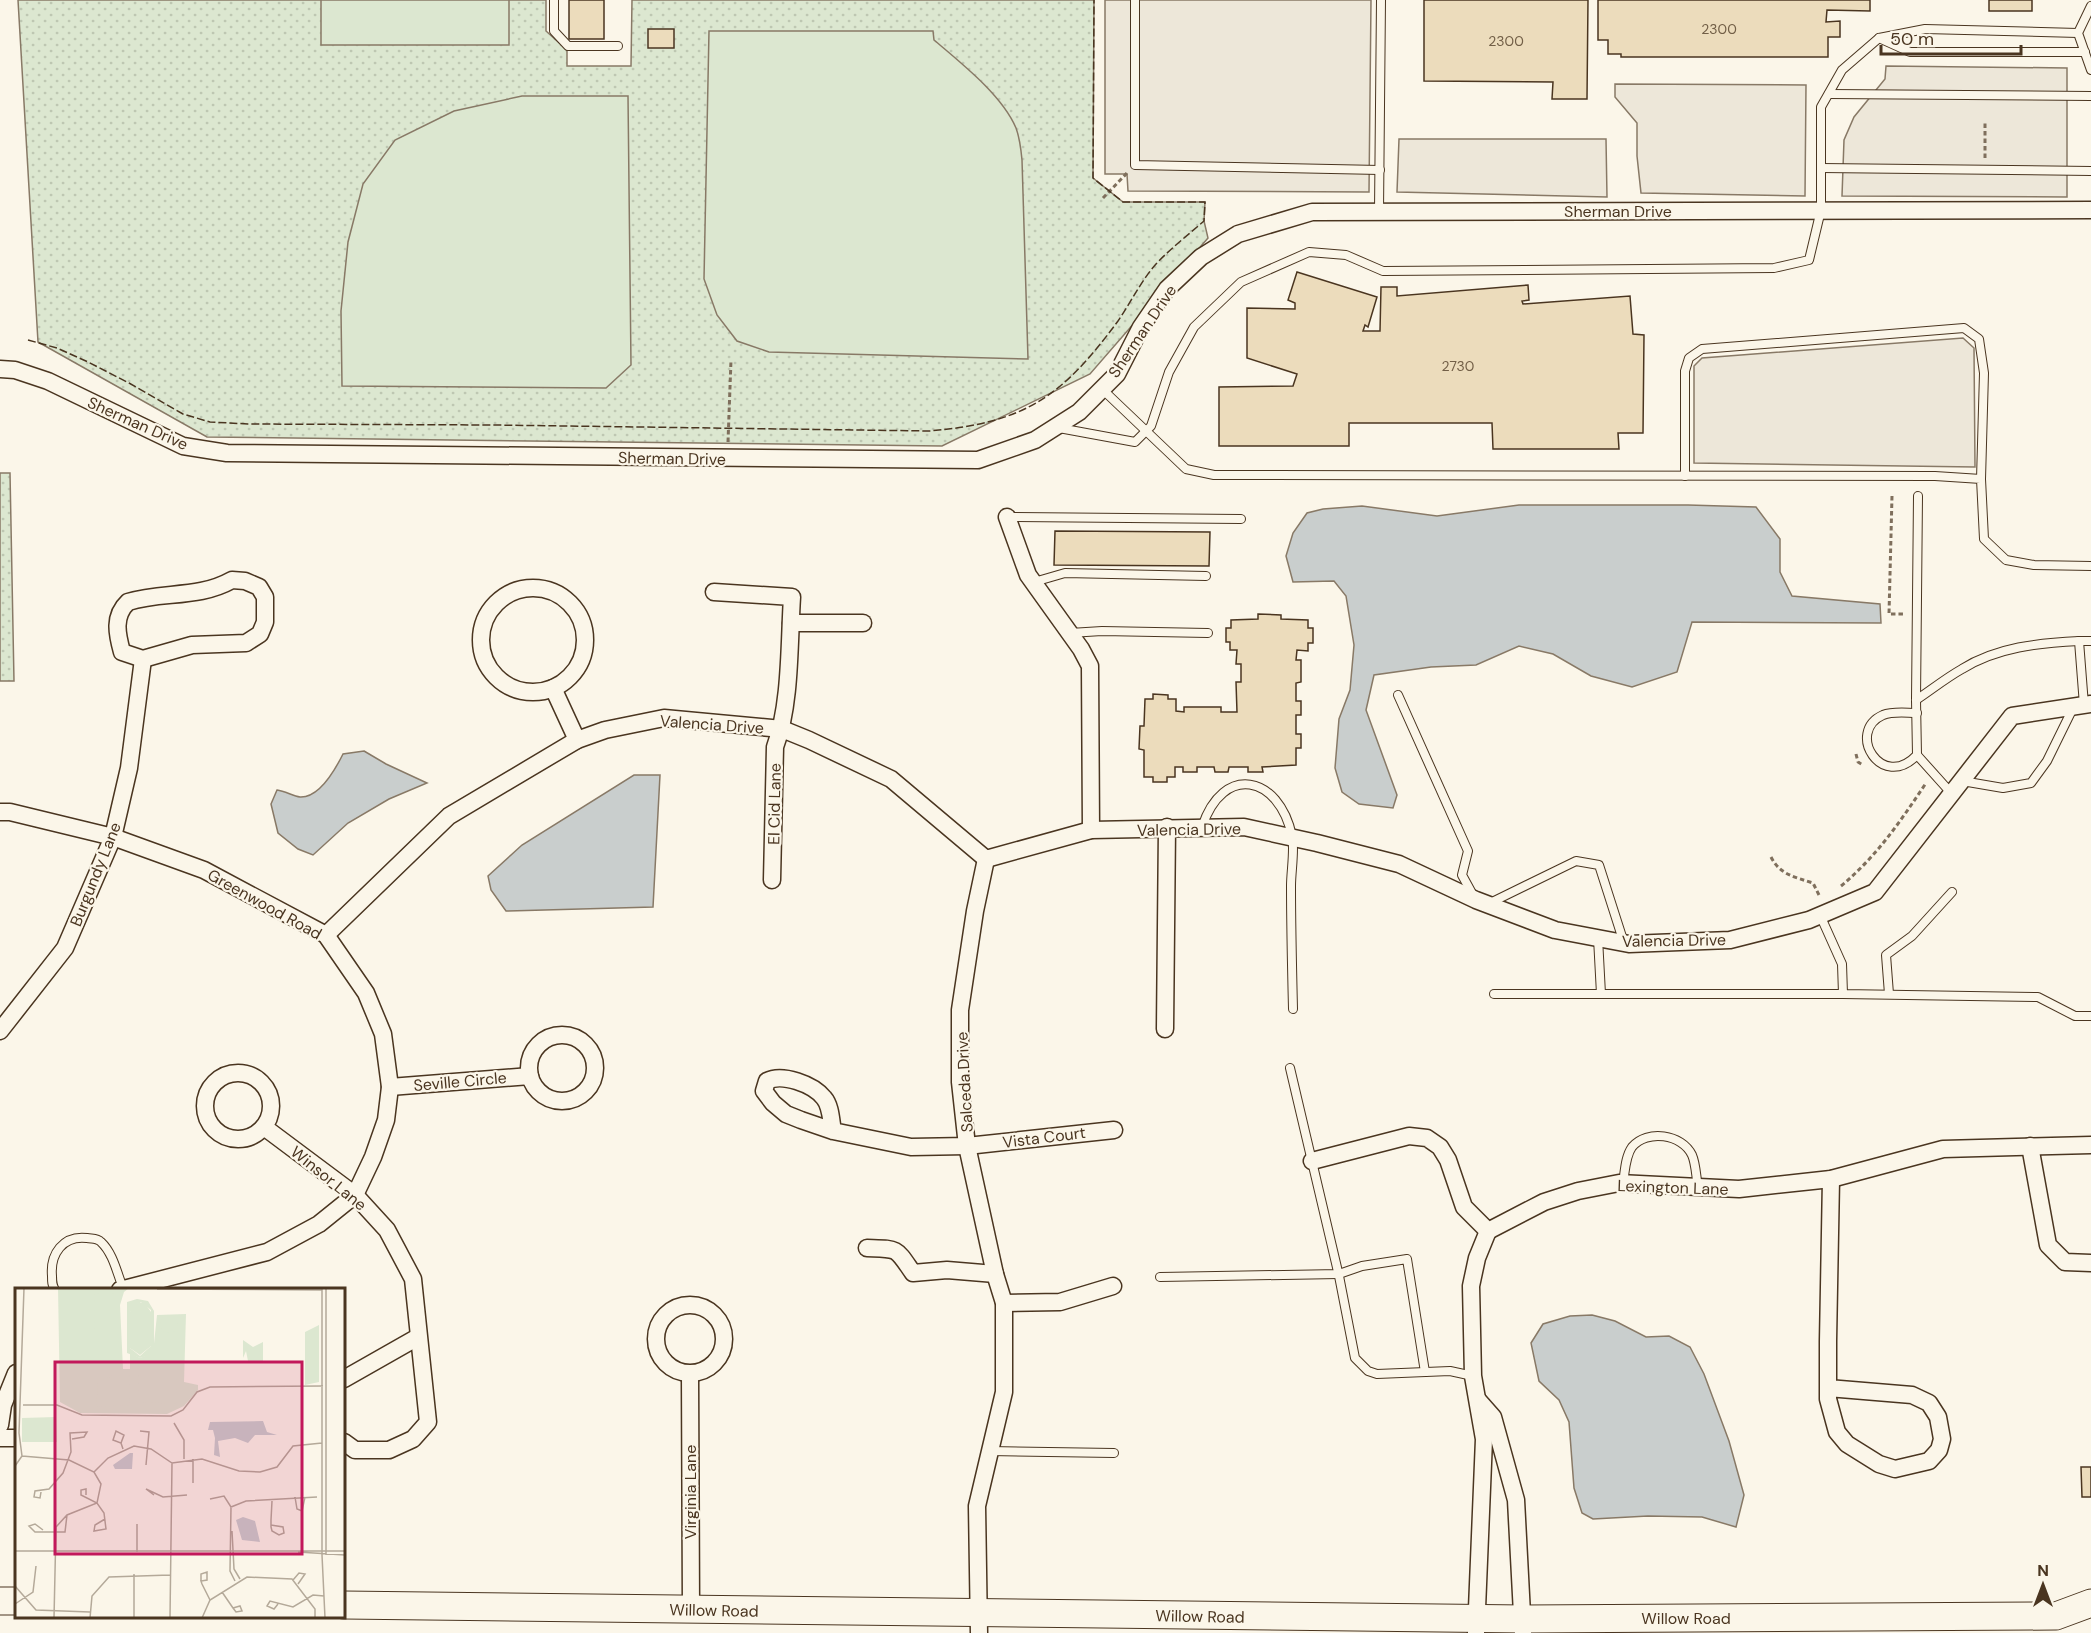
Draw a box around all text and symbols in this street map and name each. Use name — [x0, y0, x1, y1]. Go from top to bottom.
scale bar — [1881, 18, 2020, 56]
house number: 2300 — [1701, 20, 1737, 38]
text: 50 m — [1890, 27, 1934, 51]
house number: 2300 — [1488, 32, 1524, 50]
street label: Sherman Drive — [1564, 201, 1672, 222]
street label: Sherman Drive — [1104, 281, 1181, 382]
house number: 2730 — [1442, 357, 1474, 375]
street label: Sherman Drive — [84, 392, 191, 455]
street label: Sherman Drive — [618, 447, 726, 470]
street label: Valencia Drive — [659, 710, 765, 739]
street label: El Cid Lane — [763, 763, 786, 845]
street label: Valencia Drive — [1137, 818, 1241, 841]
street label: Burgundy Lane — [65, 819, 126, 929]
street label: Greenwood Road — [204, 864, 326, 945]
street label: Valencia Drive — [1622, 929, 1726, 952]
street label: Salceda Drive — [951, 1031, 978, 1133]
street label: Seville Circle — [413, 1067, 508, 1096]
street label: Vista Court — [1001, 1122, 1087, 1153]
street label: Winsor Lane — [286, 1141, 371, 1215]
street label: Lexington Lane — [1617, 1175, 1729, 1200]
inset map — [15, 1288, 345, 1618]
street label: Virginia Lane — [680, 1445, 701, 1539]
north arrow — [2013, 1555, 2073, 1615]
text: N — [2037, 1560, 2049, 1581]
street label: Willow Road — [669, 1599, 759, 1622]
street label: Willow Road — [1155, 1605, 1245, 1628]
street label: Willow Road — [1641, 1608, 1731, 1629]

